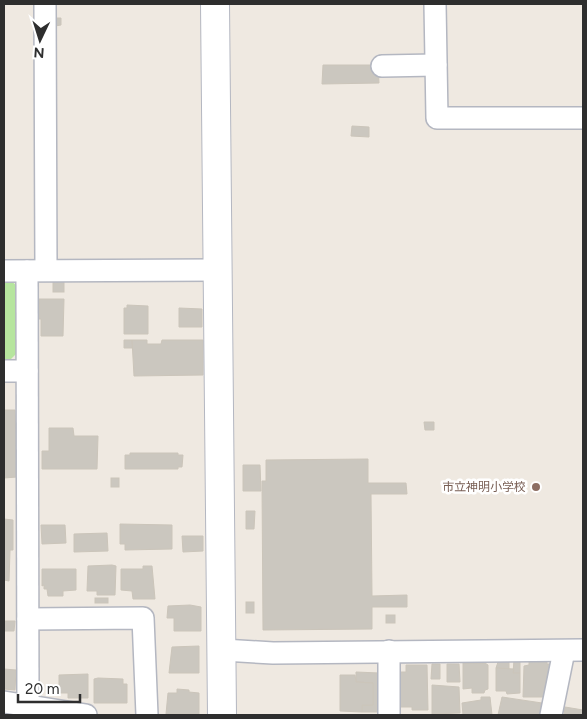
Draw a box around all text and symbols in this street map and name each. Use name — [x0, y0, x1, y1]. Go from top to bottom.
north arrow — [15, 15, 65, 65]
text: N — [33, 44, 45, 61]
place label: 市立神明小学校 — [442, 480, 526, 494]
marker: 市立神明小学校 — [530, 481, 542, 493]
scale bar — [18, 672, 80, 704]
text: 20 m — [25, 680, 59, 698]

